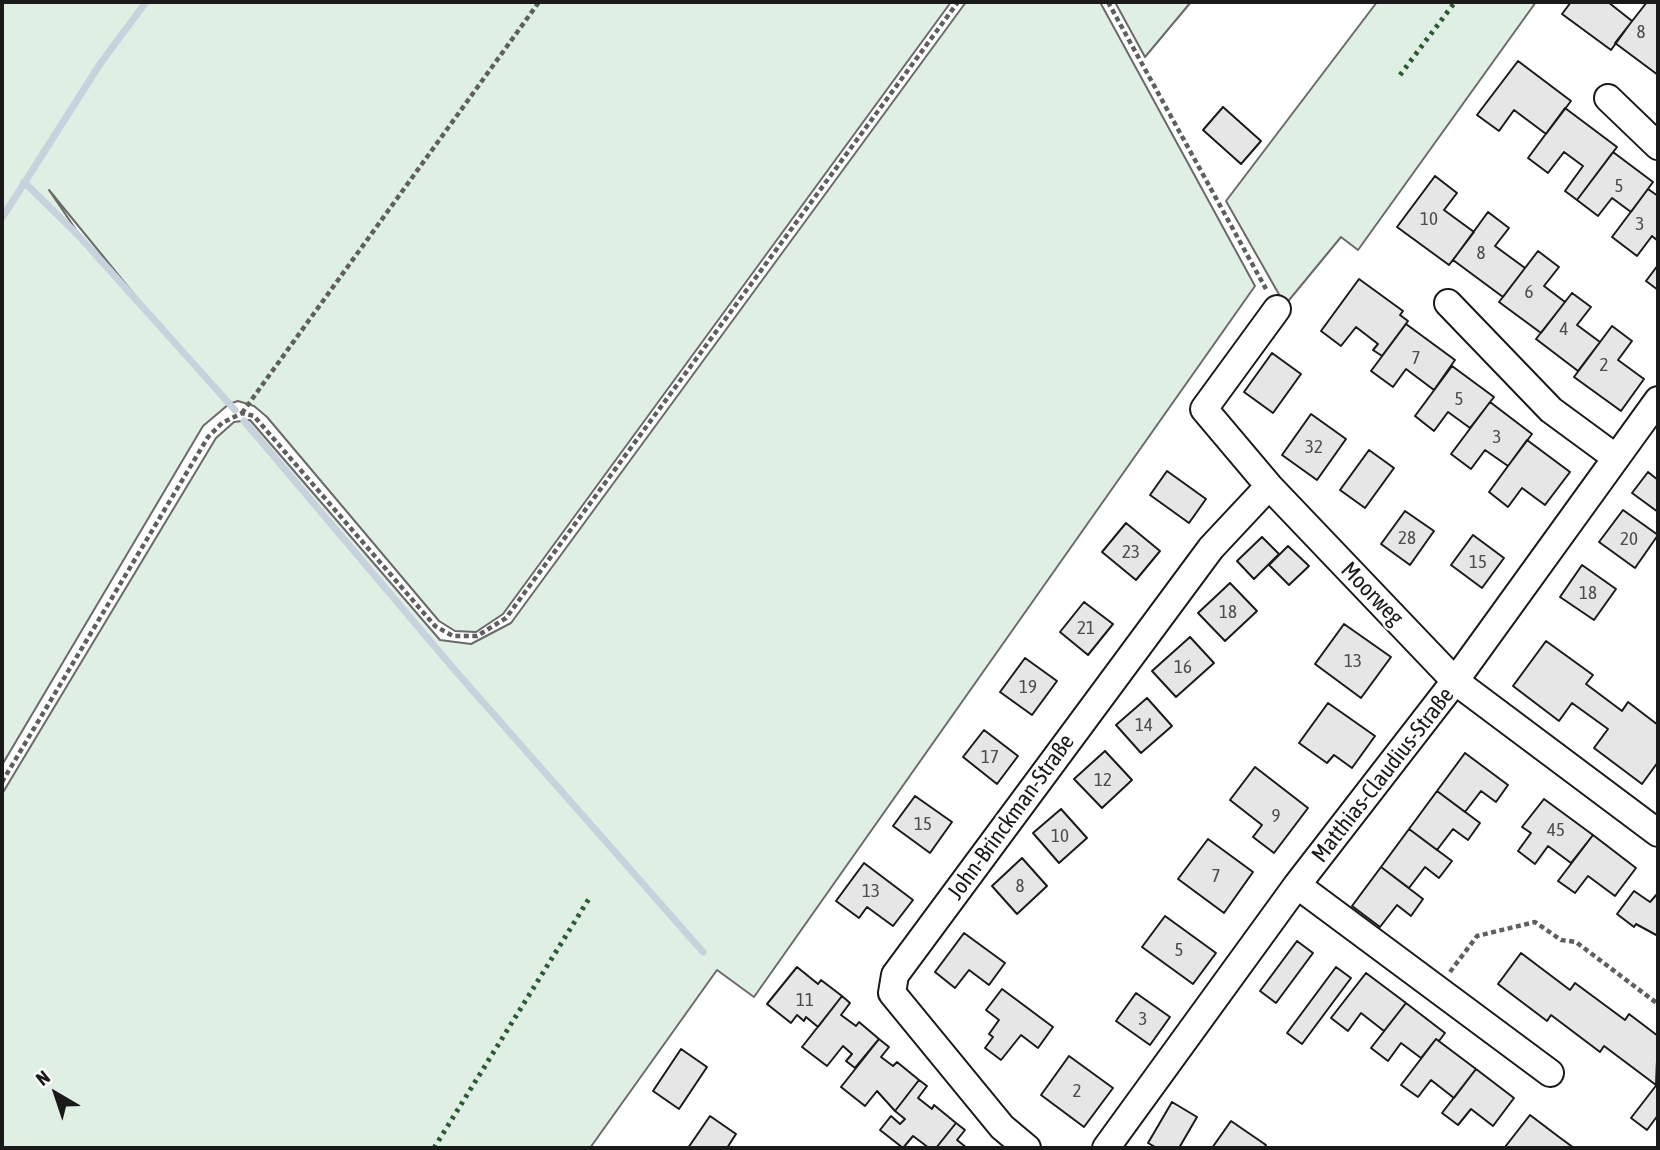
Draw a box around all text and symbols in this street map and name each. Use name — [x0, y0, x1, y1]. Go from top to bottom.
house number: 8 — [1637, 21, 1645, 43]
house number: 5 — [1615, 175, 1623, 197]
house number: 10 — [1420, 208, 1438, 230]
house number: 3 — [1636, 213, 1644, 235]
house number: 8 — [1477, 242, 1485, 264]
house number: 6 — [1525, 281, 1533, 303]
house number: 4 — [1560, 318, 1568, 340]
house number: 7 — [1412, 347, 1420, 369]
house number: 2 — [1600, 354, 1608, 376]
house number: 5 — [1455, 388, 1463, 410]
house number: 3 — [1493, 426, 1501, 448]
house number: 32 — [1305, 436, 1323, 458]
house number: 28 — [1398, 527, 1416, 549]
house number: 20 — [1620, 528, 1638, 550]
house number: 23 — [1122, 541, 1140, 563]
house number: 15 — [1469, 551, 1487, 573]
street label: Moorweg — [1335, 556, 1409, 632]
house number: 18 — [1579, 582, 1597, 604]
house number: 18 — [1219, 601, 1237, 623]
house number: 21 — [1077, 617, 1095, 639]
house number: 13 — [1344, 650, 1362, 672]
house number: 16 — [1174, 656, 1192, 678]
house number: 19 — [1019, 676, 1037, 698]
street label: Matthias-Claudius-Straße — [1306, 682, 1460, 868]
house number: 14 — [1135, 714, 1153, 736]
street label: John-Brinckman-Straße — [942, 729, 1080, 905]
house number: 17 — [981, 746, 999, 768]
house number: 12 — [1094, 769, 1112, 791]
house number: 9 — [1272, 805, 1280, 827]
house number: 15 — [914, 813, 932, 835]
house number: 45 — [1547, 819, 1565, 841]
house number: 10 — [1051, 825, 1069, 847]
house number: 7 — [1212, 865, 1220, 887]
house number: 8 — [1016, 875, 1024, 897]
house number: 13 — [862, 880, 880, 902]
house number: 5 — [1175, 939, 1183, 961]
house number: 11 — [796, 989, 814, 1011]
house number: 3 — [1139, 1008, 1147, 1030]
north arrow — [21, 1059, 91, 1129]
text: N — [32, 1066, 54, 1090]
house number: 2 — [1073, 1080, 1081, 1102]

